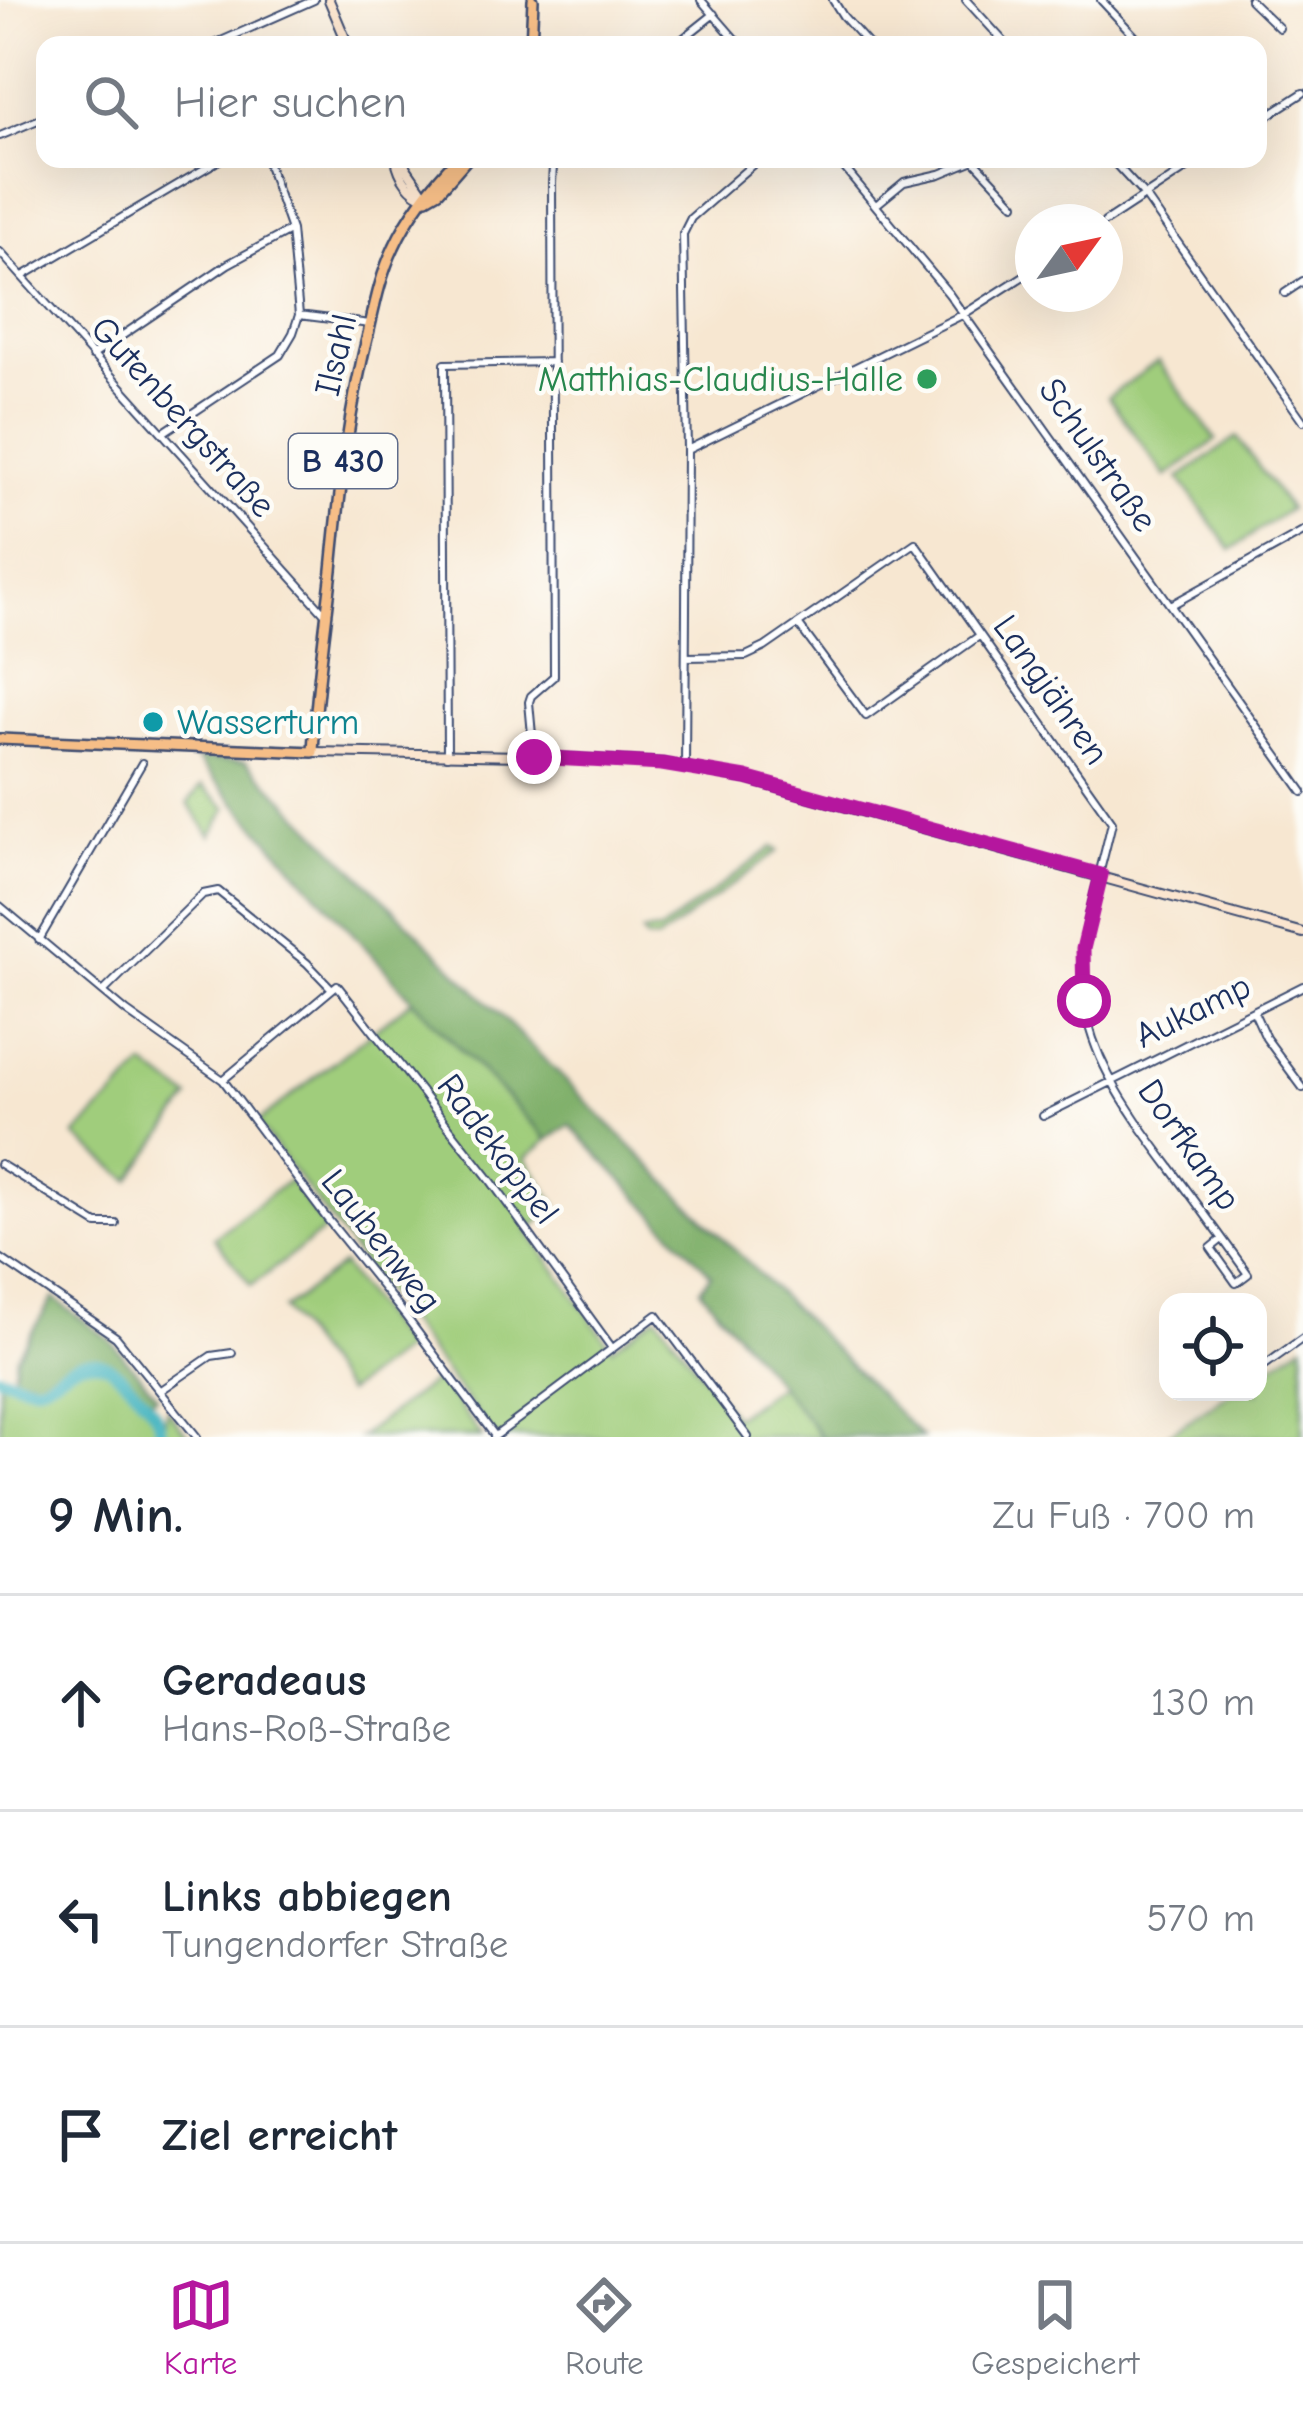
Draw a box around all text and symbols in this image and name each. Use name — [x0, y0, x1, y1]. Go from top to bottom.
search box — [36, 36, 1267, 168]
icon: search — [78, 69, 144, 135]
text: Hier suchen — [174, 76, 407, 128]
north arrow — [1015, 204, 1123, 312]
street label: Gutenbergstraße — [82, 308, 284, 526]
street label: Ilsahl — [307, 310, 365, 400]
place label: Matthias-Claudius-Halle — [538, 359, 903, 400]
marker: Matthias-Claudius-Halle — [914, 366, 940, 392]
street label: Schulstraße — [1030, 371, 1166, 539]
road number: B 430 — [289, 434, 397, 488]
street label: Langjähren — [985, 607, 1117, 773]
place label: Wasserturm — [177, 702, 359, 743]
marker: Wasserturm — [140, 709, 166, 735]
route end — [507, 730, 561, 784]
street label: Aukamp — [1129, 966, 1257, 1056]
route start — [1057, 974, 1111, 1028]
street label: Radekoppel — [428, 1066, 568, 1232]
street label: Dorfkamp — [1129, 1072, 1249, 1218]
street label: Laubenweg — [313, 1162, 449, 1320]
map controls — [1159, 1293, 1267, 1401]
button: locate — [1159, 1293, 1267, 1401]
text: 9 Min. — [48, 1486, 183, 1545]
text: Zu Fuß · 700 m — [992, 1493, 1255, 1538]
text: Geradeaus — [162, 1654, 366, 1706]
icon: ahead — [48, 1670, 114, 1736]
text: 130 m — [1151, 1680, 1255, 1725]
text: Hans-Roß-Straße — [162, 1706, 451, 1751]
text: Links abbiegen — [162, 1870, 452, 1922]
icon: left — [48, 1886, 114, 1952]
text: 570 m — [1146, 1896, 1255, 1941]
text: Tungendorfer Straße — [162, 1922, 508, 1967]
icon: arrive — [48, 2102, 114, 2168]
text: Ziel erreicht — [162, 2109, 397, 2161]
tab: Karte — [164, 2272, 237, 2382]
tab: Route — [565, 2272, 644, 2382]
tab: Gespeichert — [971, 2272, 1139, 2382]

